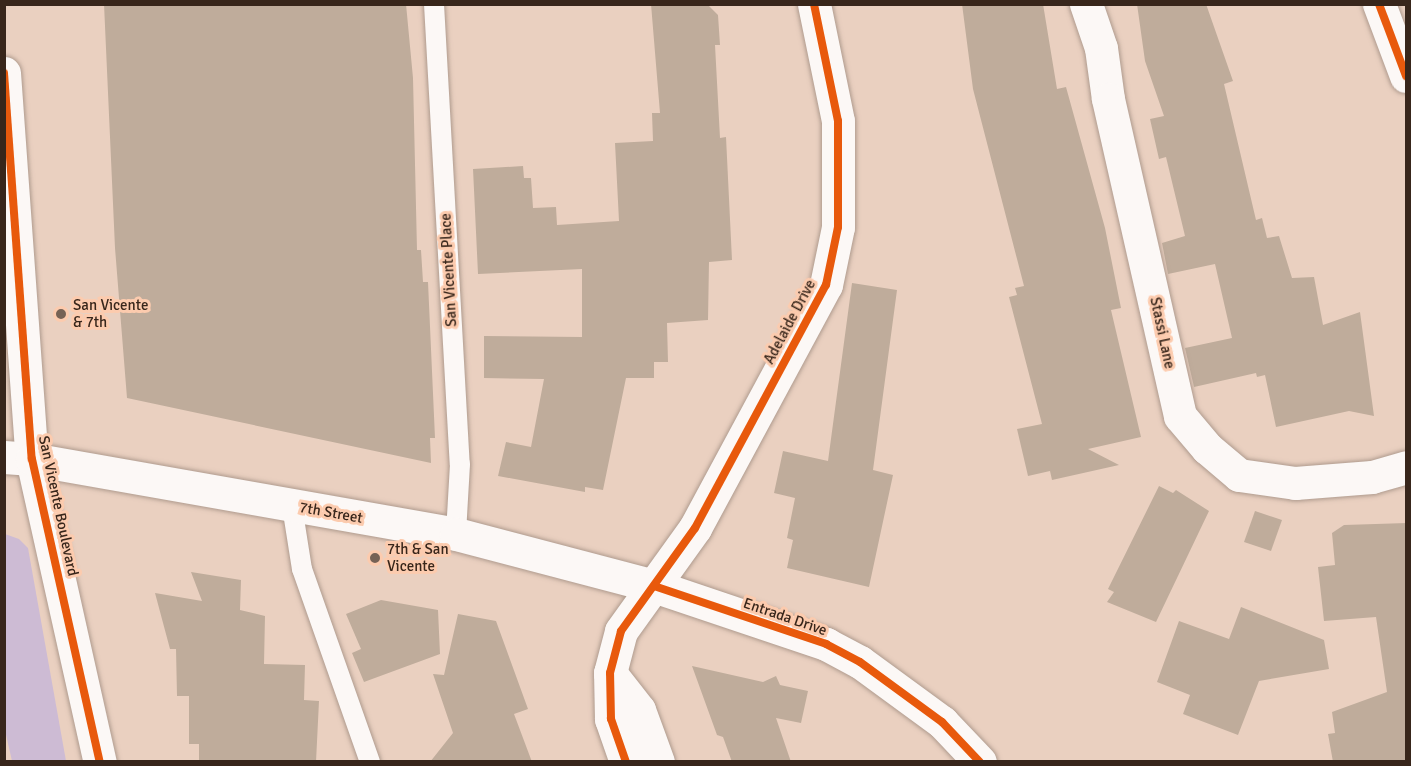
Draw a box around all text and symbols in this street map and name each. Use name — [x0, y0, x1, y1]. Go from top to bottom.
street label: San Vicente Place — [437, 213, 461, 327]
street label: Adelaide Drive — [760, 277, 820, 367]
place label: San Vicente & 7th — [73, 296, 148, 331]
street label: Stassi Lane — [1146, 296, 1178, 370]
marker: San Vicente & 7th — [54, 307, 68, 321]
street label: San Vicente Boulevard — [34, 434, 82, 578]
street label: 7th Street — [298, 499, 364, 527]
place label: 7th & San Vicente — [387, 540, 449, 575]
marker: 7th & San Vicente — [368, 551, 382, 565]
street label: Entrada Drive — [741, 594, 829, 640]

